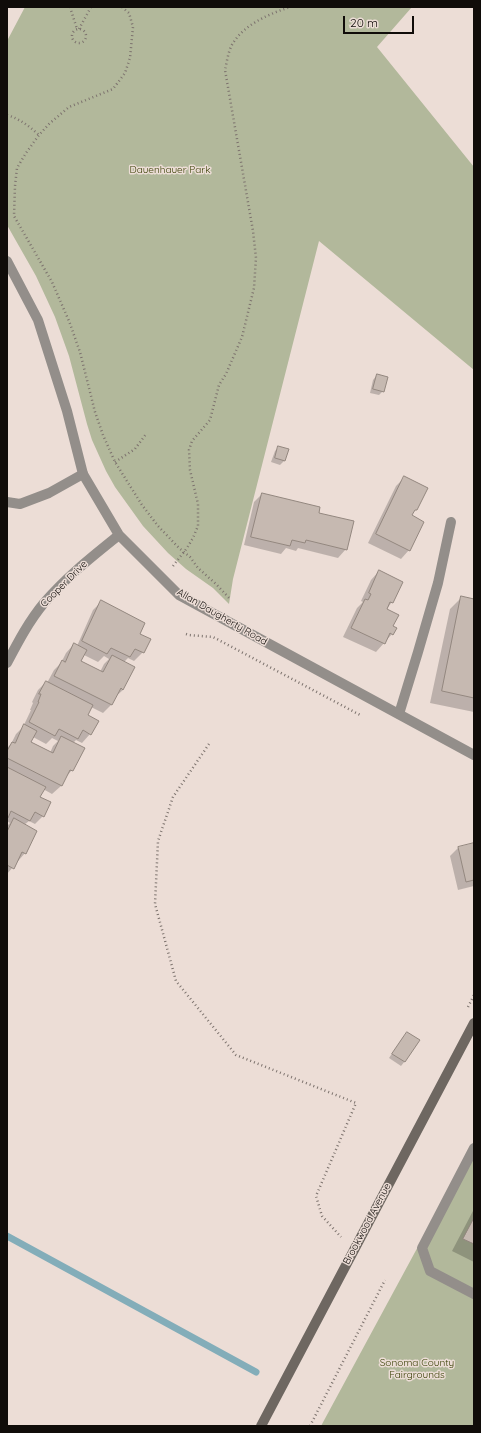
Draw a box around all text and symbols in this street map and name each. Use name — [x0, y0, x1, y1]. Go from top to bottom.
scale bar — [345, 8, 416, 34]
text: 20 m — [350, 15, 378, 30]
park label: Dauenhauer Park — [130, 164, 210, 176]
street label: Cooper Drive — [38, 558, 90, 610]
street label: Allan Daugherty Road — [175, 586, 269, 648]
street label: Brookwood Avenue — [341, 1181, 393, 1267]
park label: Sonoma County Fairgrounds — [380, 1357, 454, 1380]

